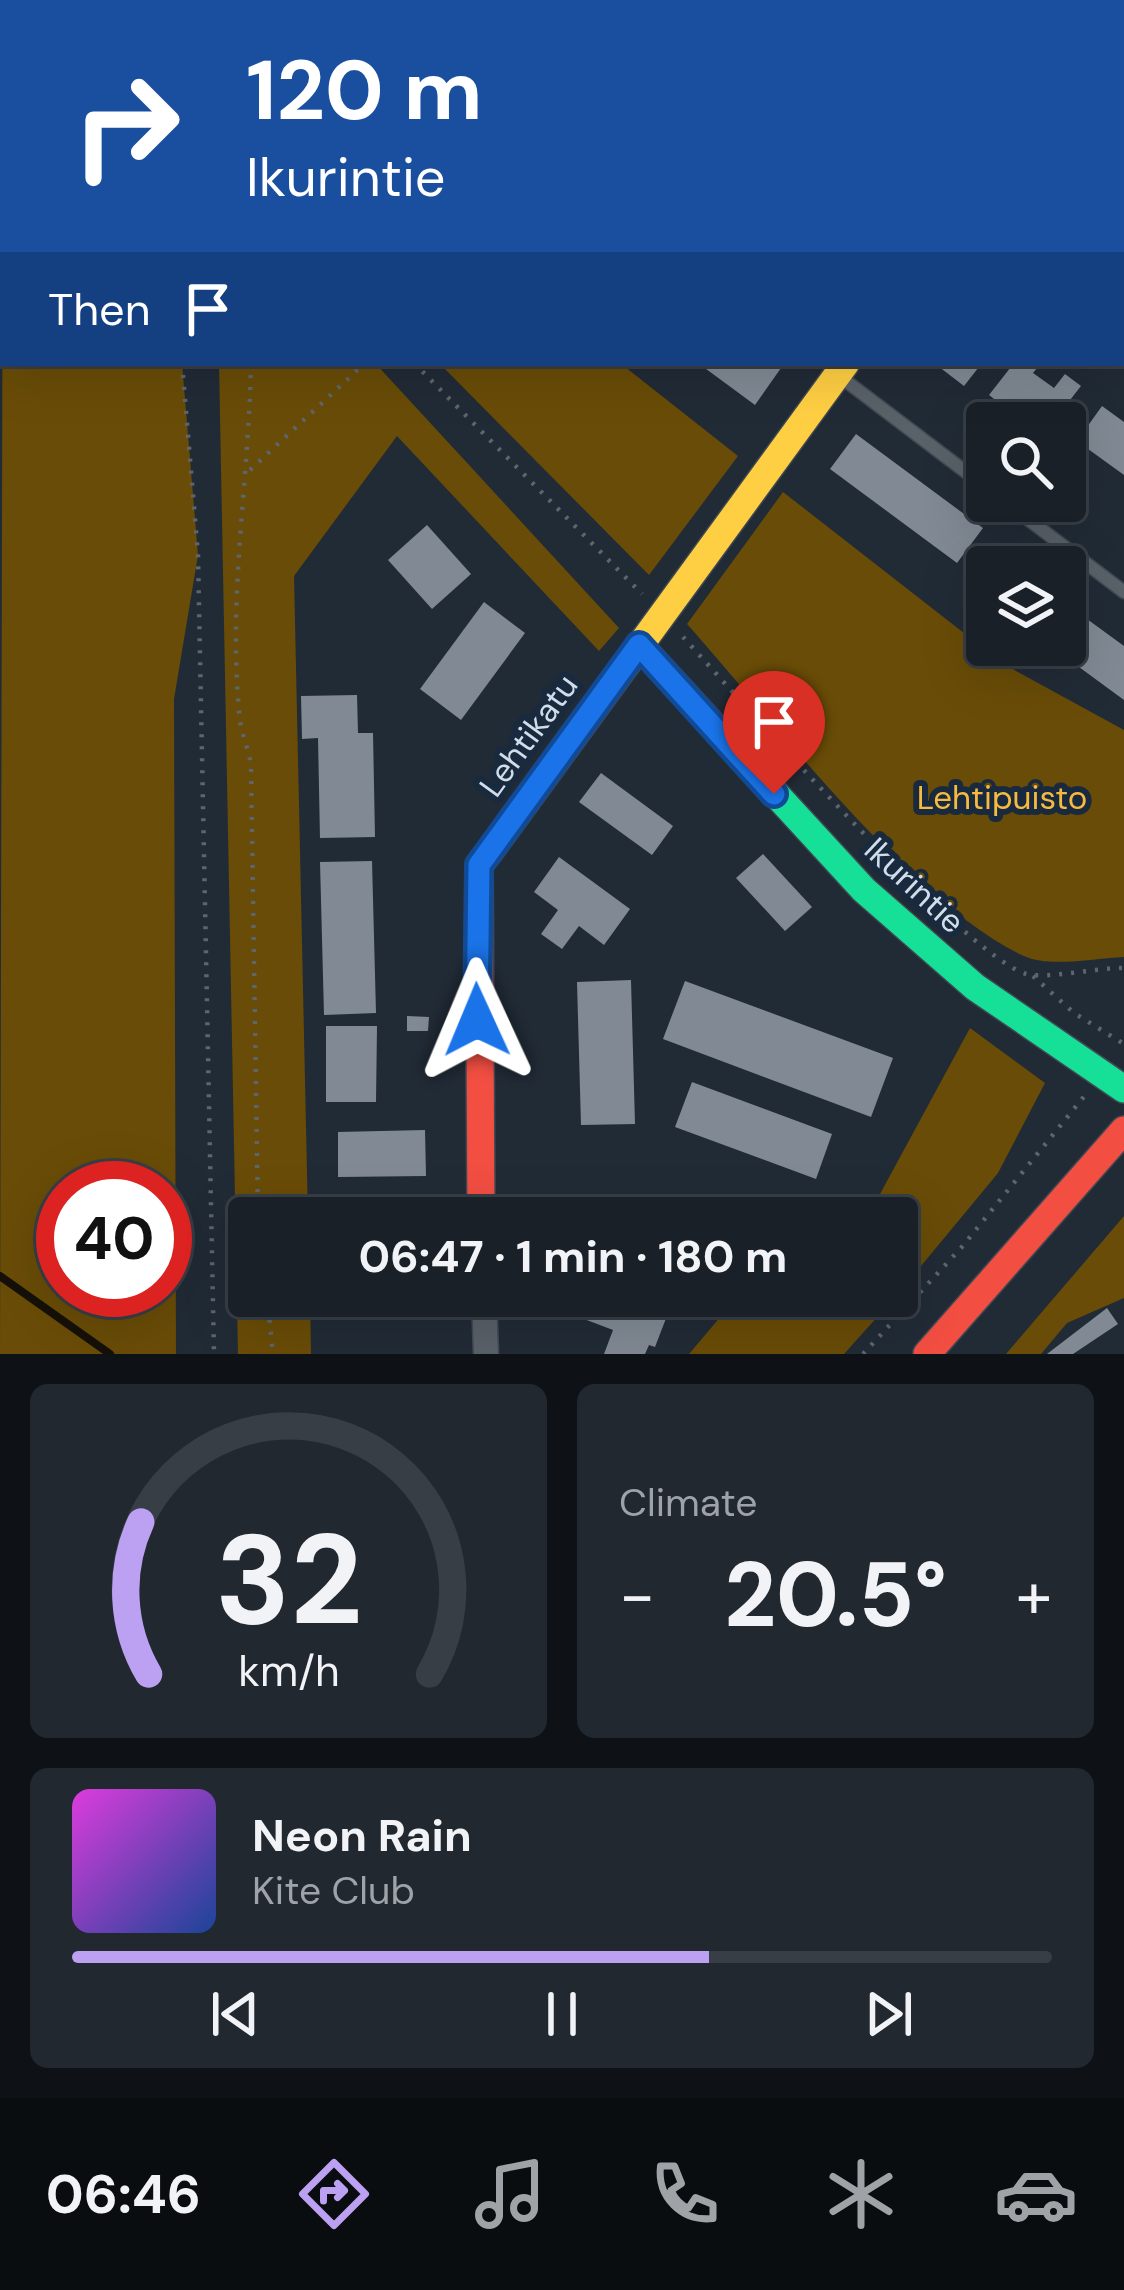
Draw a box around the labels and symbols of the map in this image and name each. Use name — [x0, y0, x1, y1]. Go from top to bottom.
street label: Lehtikatu — [470, 666, 587, 805]
pin — [723, 671, 825, 794]
park label: Lehtipuisto — [917, 776, 1087, 819]
street label: Ikurintie — [855, 828, 974, 943]
position arrow — [414, 957, 540, 1083]
speed limit sign: 40 — [36, 1161, 192, 1317]

